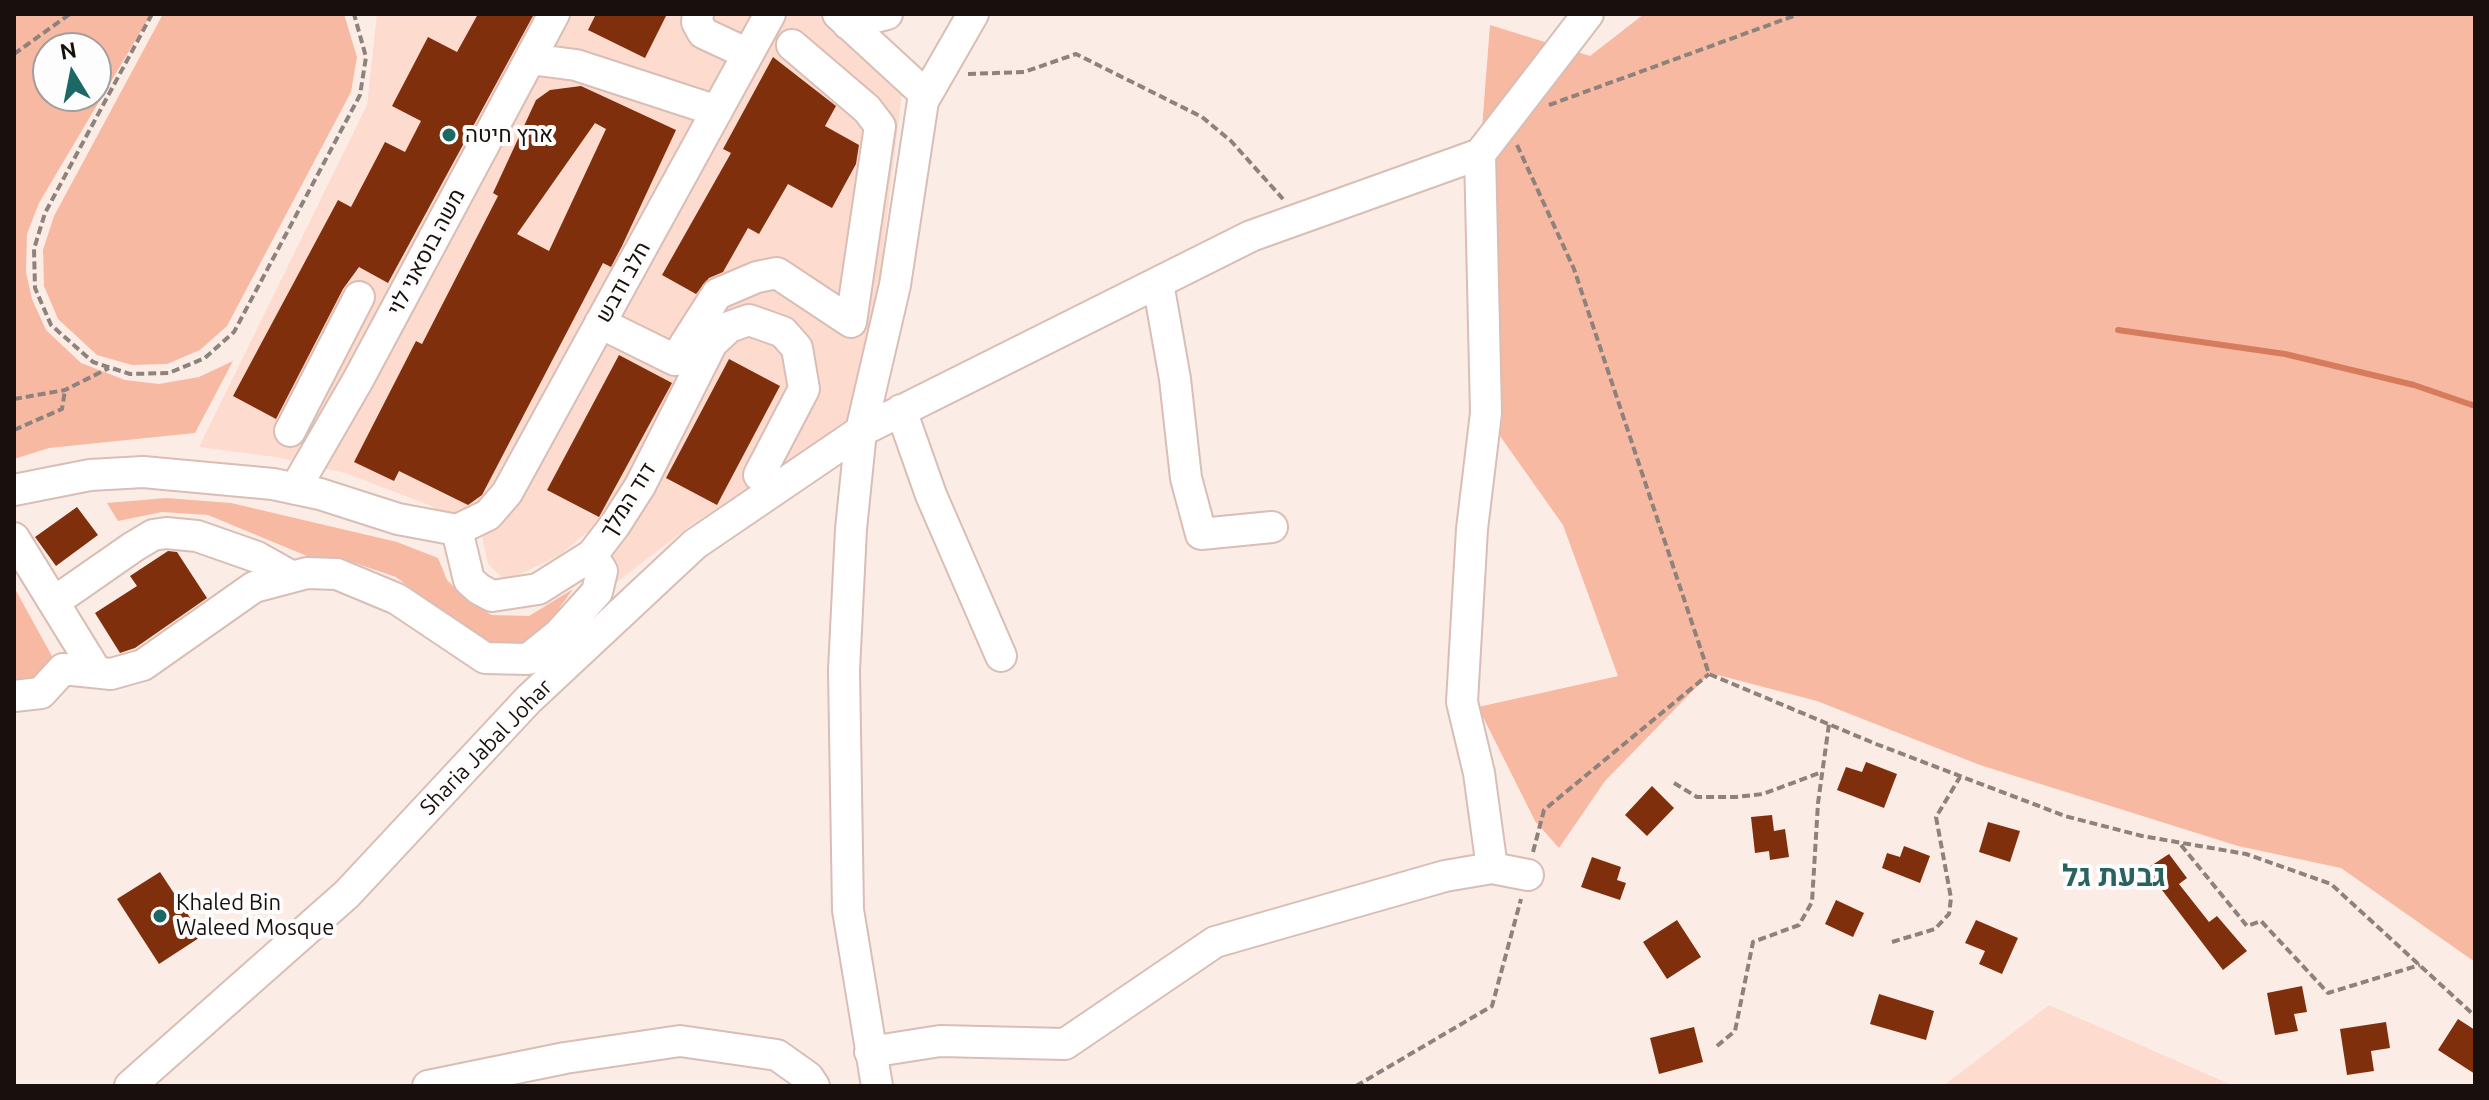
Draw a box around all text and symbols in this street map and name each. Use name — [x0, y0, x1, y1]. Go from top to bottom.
north arrow — [32, 32, 112, 112]
text: N — [58, 36, 78, 64]
place label: ארץ חיטה — [465, 122, 553, 148]
marker: ארץ חיטה — [440, 126, 458, 144]
street label: משה בוסאני לוי — [382, 184, 470, 320]
street label: חלב ודבש — [590, 237, 656, 327]
street label: דוד המלך — [595, 458, 661, 542]
street label: Sharia Jabal Johar — [415, 674, 557, 820]
district label: גבעת גל — [2062, 858, 2166, 894]
place label: Khaled Bin Waleed Mosque — [176, 890, 334, 942]
marker: Khaled Bin Waleed Mosque — [151, 907, 169, 925]

